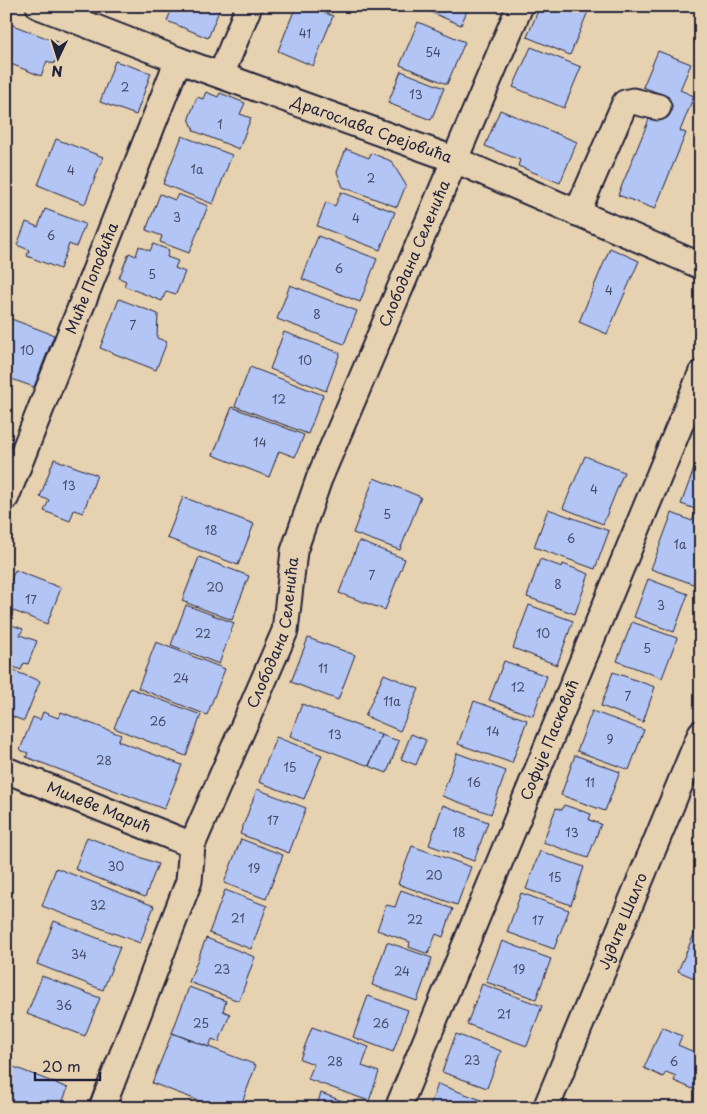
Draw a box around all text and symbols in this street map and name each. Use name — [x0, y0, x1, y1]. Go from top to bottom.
house number: 41 — [299, 24, 311, 42]
north arrow — [32, 32, 82, 82]
house number: 54 — [425, 43, 441, 61]
text: N — [51, 61, 63, 82]
house number: 2 — [121, 78, 129, 96]
house number: 13 — [409, 85, 423, 103]
street label: Драгослава Срејовића — [288, 88, 456, 168]
house number: 1 — [217, 115, 223, 133]
house number: 1a — [191, 160, 204, 178]
house number: 4 — [67, 161, 75, 179]
house number: 2 — [367, 169, 375, 187]
street label: Слободана Селенића — [372, 176, 455, 330]
house number: 3 — [173, 208, 181, 226]
house number: 4 — [352, 209, 360, 227]
street label: Миће Поповића — [58, 218, 123, 337]
house number: 6 — [47, 226, 55, 244]
house number: 6 — [335, 259, 343, 277]
house number: 5 — [148, 265, 156, 283]
house number: 4 — [605, 281, 613, 299]
house number: 8 — [313, 305, 321, 323]
house number: 7 — [130, 316, 137, 334]
house number: 10 — [20, 341, 34, 359]
house number: 10 — [298, 351, 312, 369]
house number: 12 — [272, 390, 286, 408]
house number: 14 — [253, 433, 267, 451]
house number: 13 — [62, 476, 76, 494]
house number: 4 — [590, 480, 598, 498]
house number: 5 — [383, 505, 391, 523]
house number: 18 — [205, 521, 217, 539]
house number: 6 — [567, 529, 575, 547]
house number: 1a — [674, 535, 687, 553]
street label: Слободана Селенића — [240, 555, 303, 711]
house number: 7 — [369, 566, 376, 584]
house number: 8 — [554, 575, 562, 593]
house number: 20 — [206, 578, 224, 596]
house number: 17 — [25, 590, 37, 608]
house number: 3 — [657, 596, 665, 614]
house number: 22 — [195, 624, 211, 642]
house number: 10 — [536, 624, 550, 642]
house number: 5 — [643, 639, 651, 657]
house number: 11 — [318, 659, 328, 677]
house number: 24 — [173, 669, 189, 687]
street label: Софије Пасковић — [513, 676, 584, 803]
house number: 12 — [511, 678, 525, 696]
house number: 7 — [625, 687, 632, 705]
house number: 11a — [383, 692, 401, 710]
house number: 26 — [150, 712, 166, 730]
house number: 14 — [486, 722, 500, 740]
house number: 13 — [328, 725, 342, 743]
house number: 9 — [606, 730, 614, 748]
house number: 28 — [96, 751, 112, 769]
house number: 15 — [283, 758, 297, 776]
house number: 16 — [467, 773, 481, 791]
house number: 11 — [585, 773, 595, 791]
street label: Милеве Марић — [44, 775, 155, 837]
house number: 17 — [267, 811, 279, 829]
house number: 18 — [453, 823, 465, 841]
house number: 13 — [565, 823, 579, 841]
house number: 30 — [108, 857, 125, 875]
house number: 19 — [248, 859, 260, 877]
house number: 20 — [425, 866, 443, 884]
house number: 15 — [548, 868, 562, 886]
street label: Јудите Шалго — [591, 869, 652, 973]
house number: 32 — [90, 896, 106, 914]
house number: 21 — [231, 909, 245, 927]
house number: 22 — [407, 910, 423, 928]
house number: 17 — [532, 911, 544, 929]
house number: 34 — [71, 945, 87, 963]
house number: 23 — [214, 960, 230, 978]
house number: 19 — [513, 960, 525, 978]
house number: 24 — [394, 962, 410, 980]
house number: 36 — [56, 996, 72, 1014]
house number: 21 — [497, 1005, 511, 1023]
house number: 25 — [193, 1014, 209, 1032]
house number: 26 — [373, 1014, 389, 1032]
scale bar — [35, 1049, 100, 1081]
house number: 23 — [464, 1051, 480, 1069]
house number: 28 — [327, 1052, 343, 1070]
house number: 6 — [670, 1052, 678, 1070]
text: 20 m — [42, 1054, 81, 1077]

